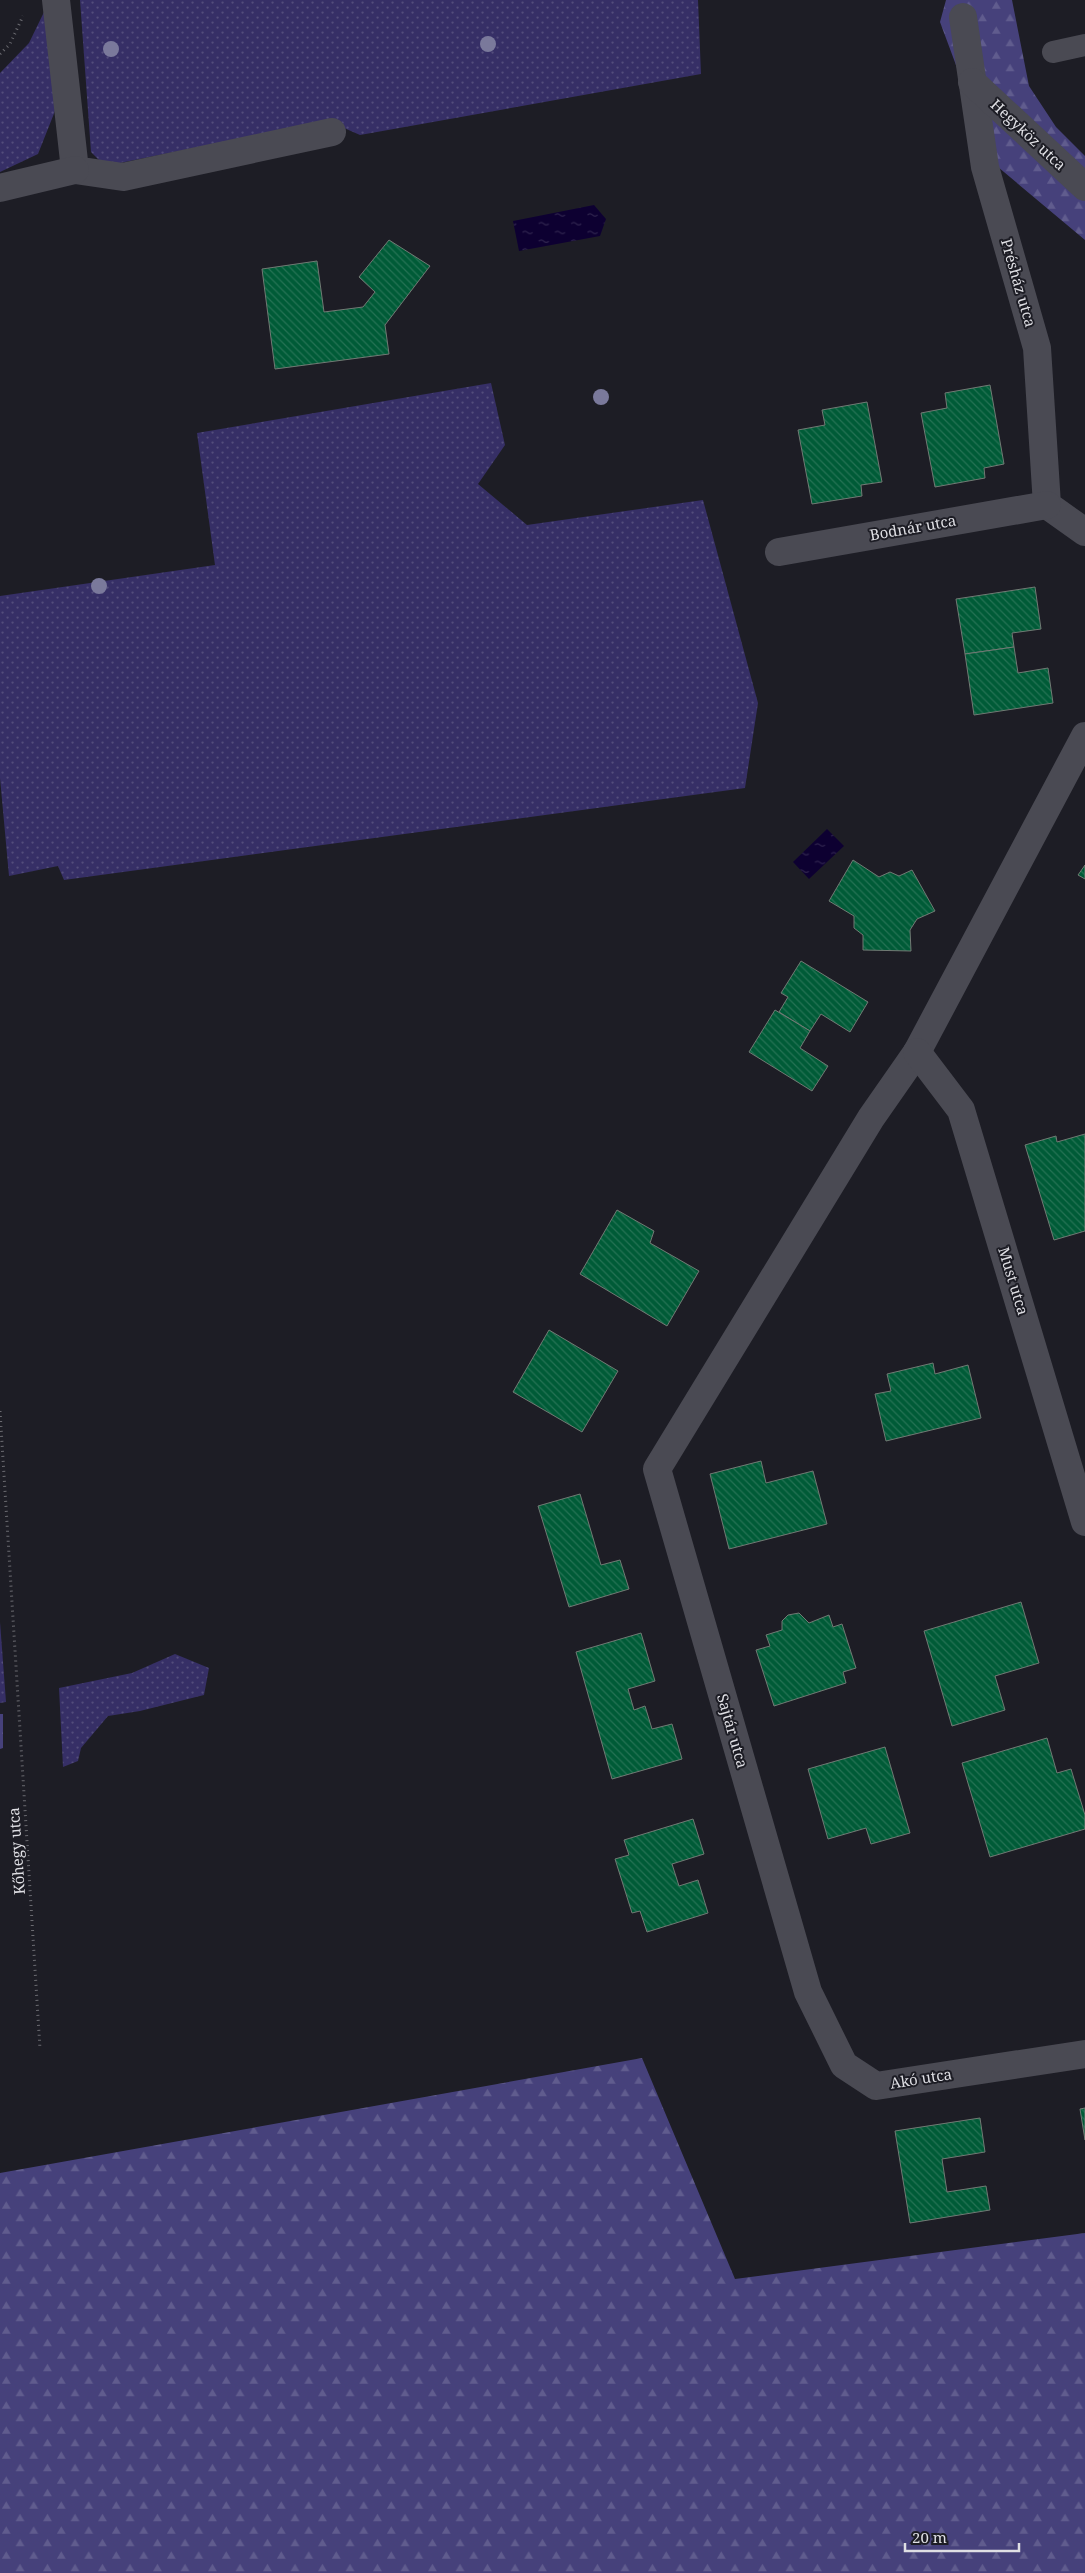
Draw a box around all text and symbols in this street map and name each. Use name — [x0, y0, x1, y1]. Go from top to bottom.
street label: Hegyköz utca — [987, 94, 1071, 174]
street label: Présház utca — [997, 236, 1041, 329]
street label: Bodnár utca — [868, 510, 958, 544]
street label: Must utca — [994, 1244, 1034, 1317]
street label: Sajtár utca — [713, 1691, 753, 1770]
street label: Kőhegy utca — [3, 1807, 29, 1895]
street label: Akó utca — [889, 2063, 953, 2093]
scale bar — [905, 2520, 1019, 2552]
text: 20 m — [912, 2527, 947, 2547]

